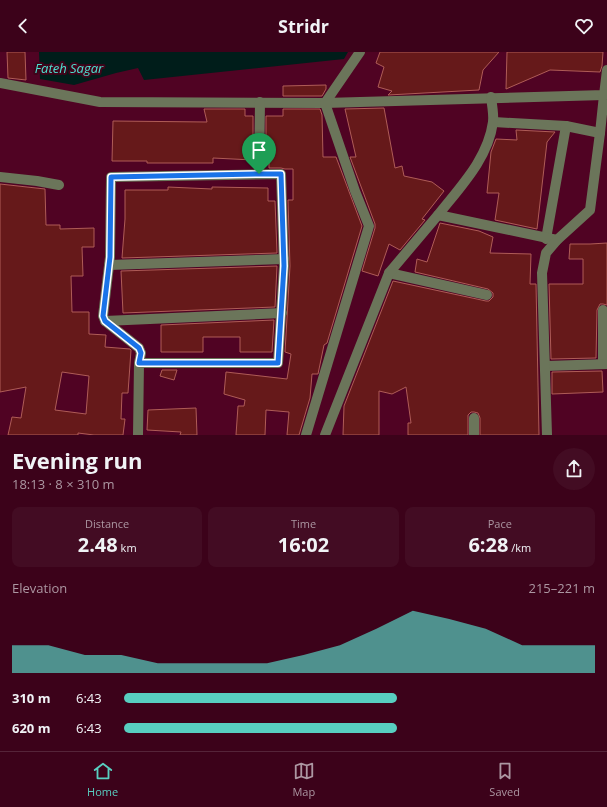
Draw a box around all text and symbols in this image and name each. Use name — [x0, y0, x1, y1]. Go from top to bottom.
text: Stridr — [278, 14, 329, 38]
icon: back — [12, 15, 34, 37]
icon: heart — [573, 15, 595, 37]
water label: Fateh Sagar — [35, 59, 104, 77]
pin — [242, 133, 276, 174]
icon: arrive — [248, 139, 270, 161]
text: Evening run — [12, 445, 143, 475]
button: share — [553, 448, 595, 490]
text: 18:13 · 8 × 310 m — [12, 475, 115, 493]
text: Distance — [85, 516, 129, 531]
text: Time — [291, 516, 316, 531]
text: Pace — [488, 516, 512, 531]
text: 2.48 — [78, 531, 118, 558]
text: 16:02 — [278, 531, 329, 558]
text: 6:28 — [468, 531, 508, 558]
text: km — [118, 540, 137, 555]
text: /km — [508, 540, 531, 555]
text: Elevation — [12, 579, 67, 597]
text: 215–221 m — [528, 579, 595, 597]
text: 310 m — [12, 689, 50, 707]
text: 6:43 — [76, 689, 102, 707]
text: 620 m — [12, 719, 50, 737]
text: 6:43 — [76, 719, 102, 737]
tab: Home — [87, 760, 118, 799]
tab: Map — [292, 760, 315, 799]
tab: Saved — [489, 760, 520, 799]

